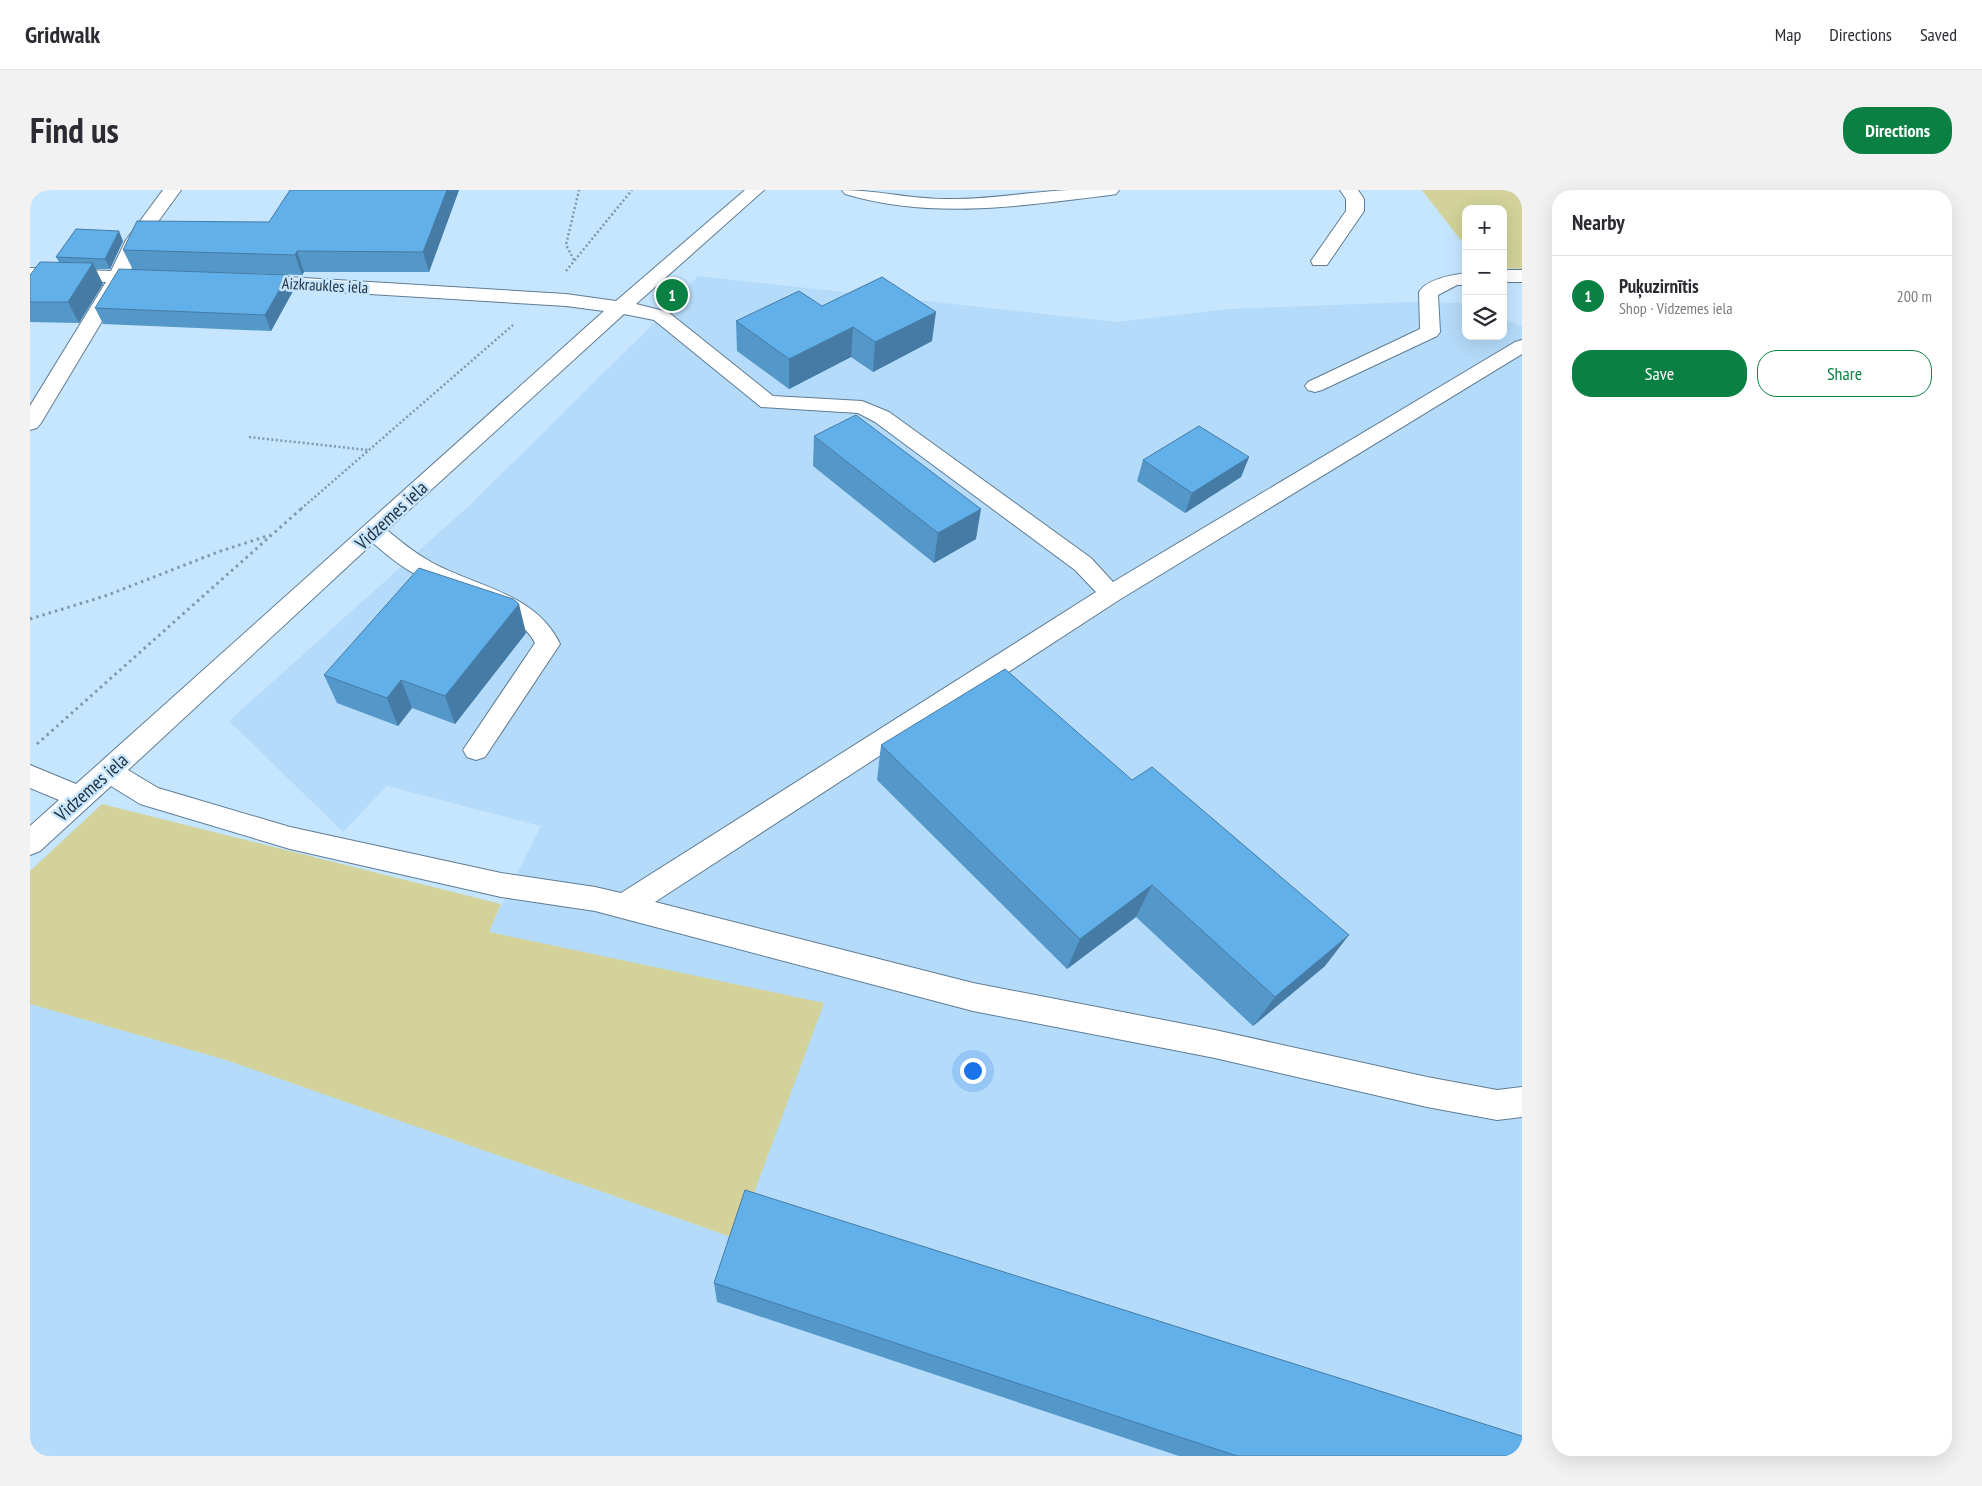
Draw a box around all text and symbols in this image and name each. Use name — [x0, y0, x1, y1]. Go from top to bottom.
text: Gridwalk — [25, 19, 100, 50]
text: Map — [1775, 23, 1801, 46]
text: Directions — [1829, 23, 1892, 46]
text: Saved — [1920, 23, 1957, 46]
text: Find us — [30, 107, 119, 153]
button: Directions — [1843, 107, 1952, 154]
map controls — [1462, 205, 1507, 340]
button: + — [1462, 205, 1507, 250]
text: Nearby — [1572, 209, 1625, 236]
button: − — [1462, 250, 1507, 295]
street label: Aizkraukles iela — [281, 273, 369, 297]
text: Puķuzirnītis — [1619, 274, 1699, 298]
pin: 1 — [656, 276, 688, 314]
text: 1 — [1584, 286, 1592, 306]
text: 200 m — [1897, 286, 1932, 306]
button: layers — [1462, 295, 1507, 340]
text: Shop · Vidzemes iela — [1619, 298, 1733, 318]
button: Save — [1572, 350, 1747, 397]
button: Share — [1757, 350, 1932, 397]
street label: Vidzemes iela — [349, 475, 432, 555]
street label: Vidzemes iela — [49, 748, 133, 827]
your location — [960, 1058, 986, 1084]

